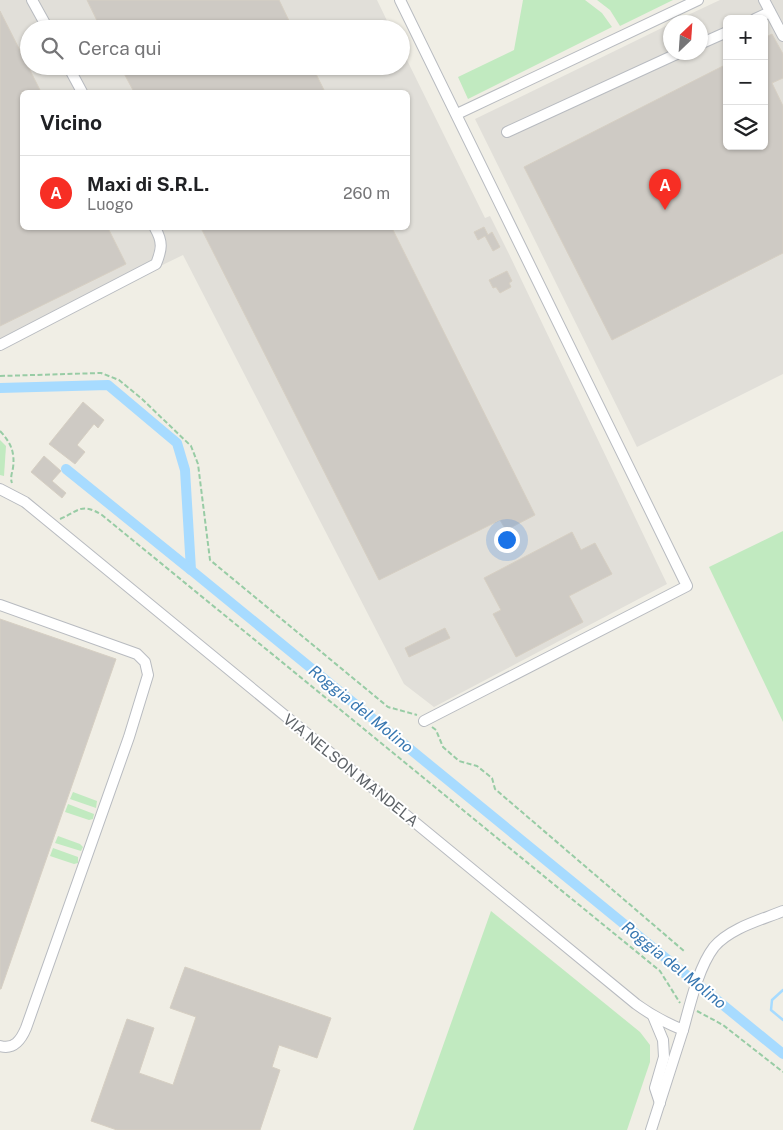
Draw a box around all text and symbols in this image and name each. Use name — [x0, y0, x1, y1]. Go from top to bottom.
north arrow — [663, 15, 708, 60]
map controls — [723, 15, 768, 150]
button: + — [723, 15, 768, 60]
search box — [20, 20, 410, 75]
icon: search — [38, 34, 66, 62]
text: Cerca qui — [78, 37, 161, 59]
button: − — [723, 60, 768, 105]
button: layers — [723, 105, 768, 150]
text: Vicino — [40, 110, 102, 135]
pin: A — [649, 169, 681, 210]
text: Maxi di S.R.L. — [87, 173, 209, 195]
text: A — [50, 184, 62, 203]
text: 260 m — [343, 184, 390, 203]
text: Luogo — [87, 195, 133, 214]
your location — [494, 527, 520, 553]
water label: Roggia del Molino — [305, 661, 417, 757]
street label: VIA NELSON MANDELA — [280, 710, 422, 830]
water label: Roggia del Molino — [618, 917, 730, 1013]

